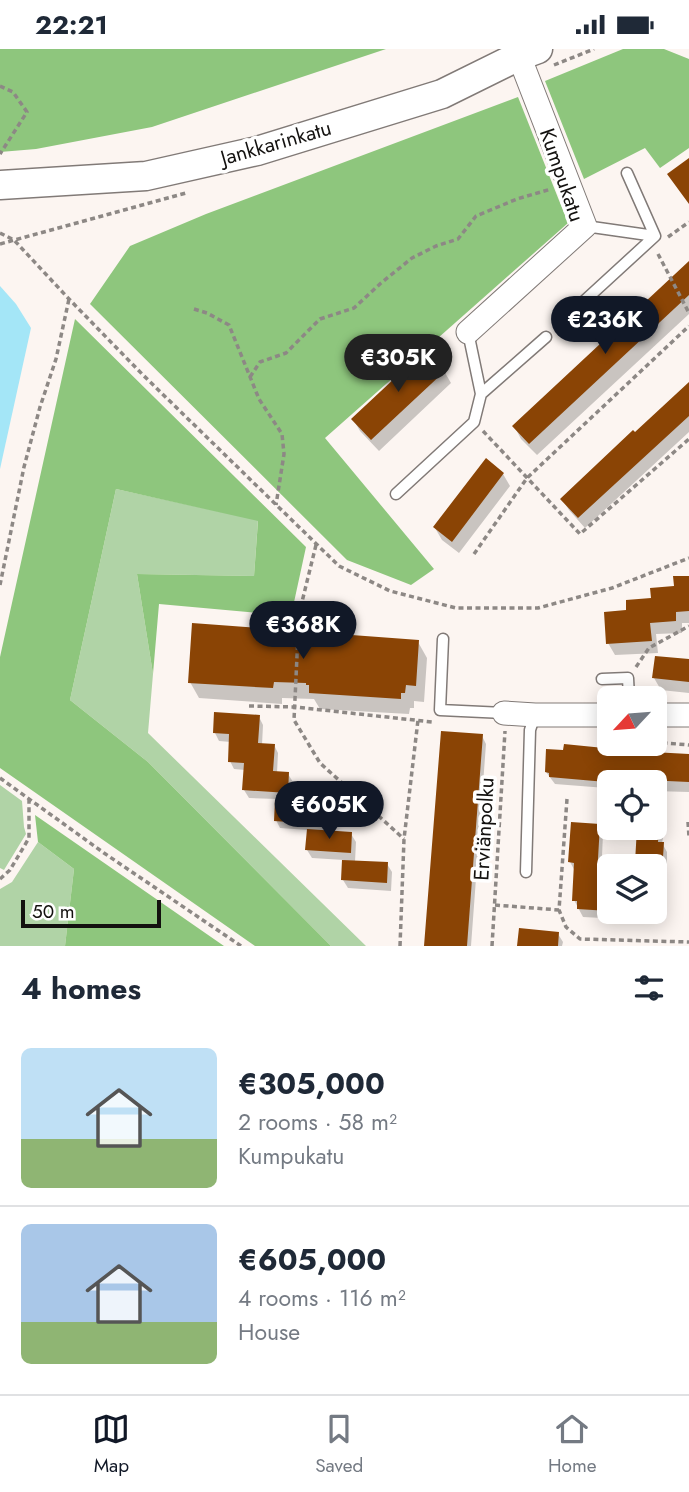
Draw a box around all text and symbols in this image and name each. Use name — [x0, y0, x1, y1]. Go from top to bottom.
text: 22:21 — [35, 6, 108, 44]
street label: Jankkarinkatu — [214, 113, 335, 174]
street label: Kumpukatu — [532, 124, 592, 226]
pin: €236K — [556, 296, 654, 356]
text: €236K — [567, 302, 643, 336]
pin: €305K — [349, 335, 447, 394]
text: €305K — [360, 340, 436, 374]
pin: €368K — [254, 601, 352, 661]
text: €368K — [265, 607, 341, 641]
north arrow — [597, 686, 667, 756]
map controls — [597, 686, 667, 924]
button: locate — [597, 770, 667, 840]
street label: Erviänpolku — [466, 776, 502, 882]
pin: €605K — [280, 781, 378, 841]
text: €605K — [291, 787, 367, 821]
button: layers — [597, 854, 667, 924]
scale bar — [21, 897, 161, 929]
text: 50 m — [32, 898, 75, 925]
text: 4 homes — [21, 967, 141, 1010]
icon: filters — [630, 969, 668, 1007]
text: €305,000 — [238, 1062, 385, 1105]
icon: home — [77, 1076, 161, 1160]
text: 2 rooms · 58 m² — [238, 1105, 397, 1139]
text: Kumpukatu — [238, 1139, 344, 1173]
text: €605,000 — [238, 1238, 386, 1281]
icon: home — [77, 1252, 161, 1336]
text: 4 rooms · 116 m² — [238, 1281, 406, 1315]
text: House — [238, 1315, 300, 1349]
tab: Map — [92, 1410, 130, 1479]
tab: Saved — [315, 1410, 363, 1479]
tab: Home — [548, 1410, 597, 1479]

